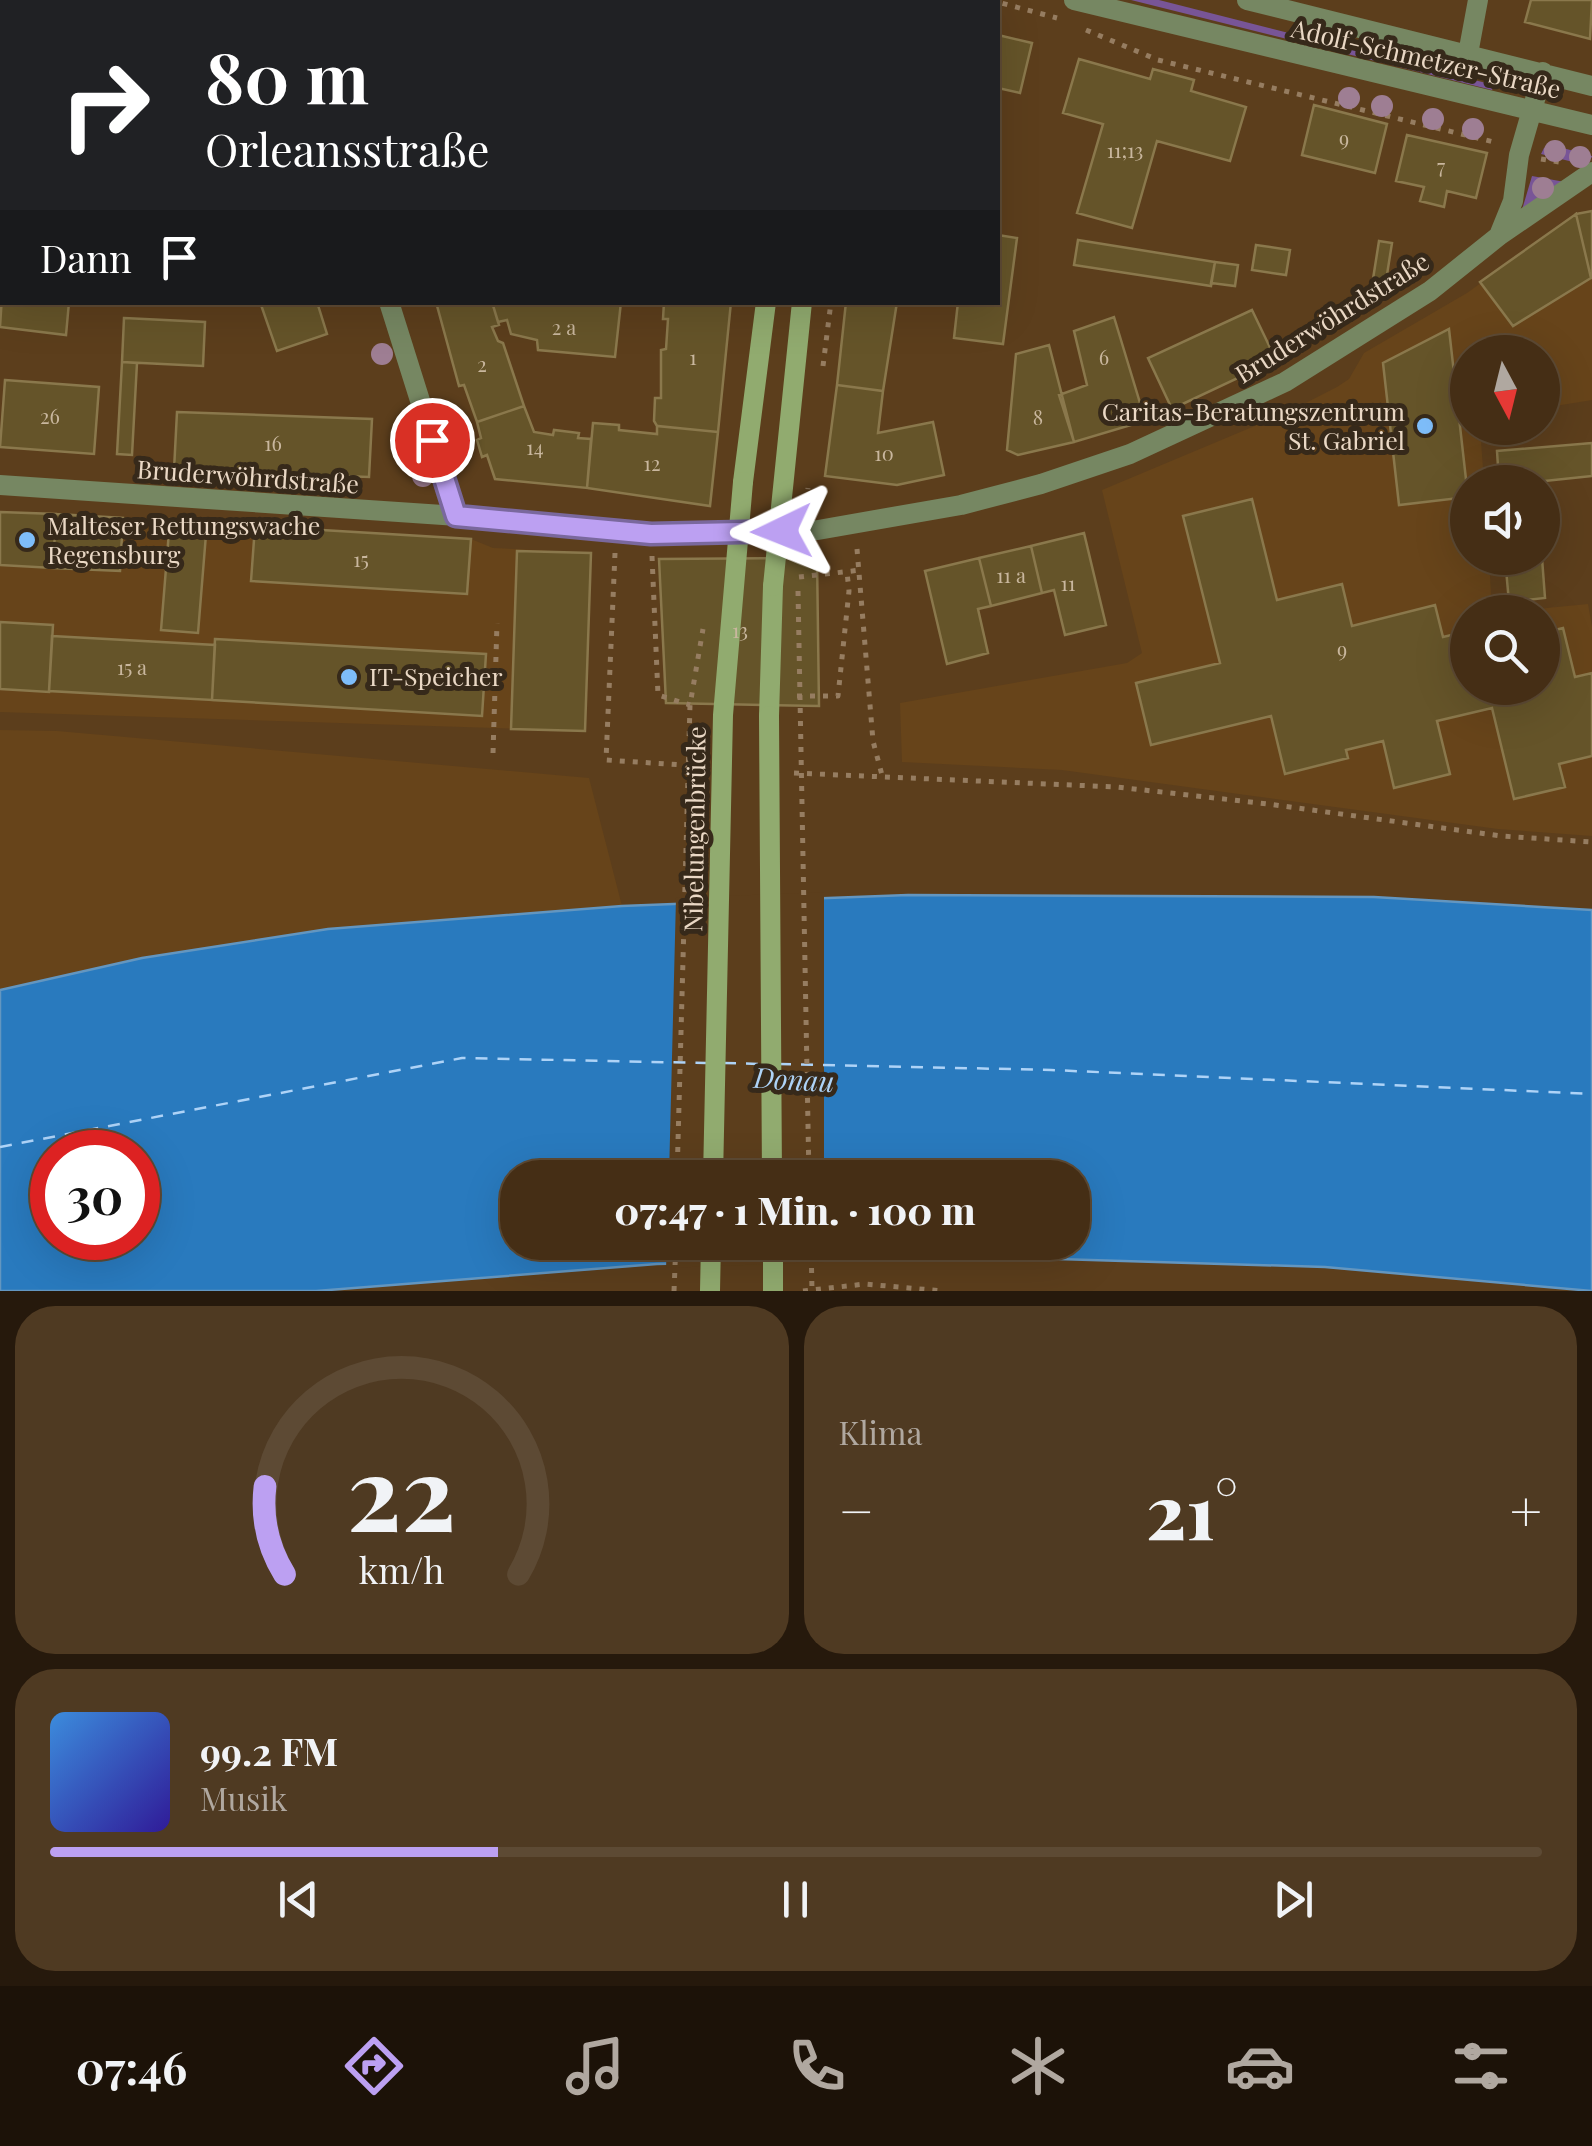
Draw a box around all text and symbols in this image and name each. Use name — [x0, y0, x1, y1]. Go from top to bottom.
street label: Adolf-Schmetzer-Straße — [1287, 10, 1564, 105]
text: 80 m — [205, 28, 369, 122]
icon: right — [40, 40, 170, 170]
text: Orleansstraße — [205, 118, 490, 178]
house number: 9 — [1339, 124, 1349, 151]
house number: 11;13 — [1107, 136, 1143, 163]
house number: 7 — [1437, 152, 1445, 179]
icon: arrive — [152, 230, 207, 285]
text: Dann — [40, 232, 132, 283]
street label: Bruderwöhrdstraße — [1228, 244, 1434, 390]
house number: 2 a — [552, 313, 576, 340]
north arrow — [1450, 335, 1560, 445]
map controls — [1450, 335, 1560, 705]
house number: 1 — [689, 343, 697, 370]
house number: 6 — [1099, 343, 1109, 370]
house number: 2 — [477, 350, 487, 377]
place label: Caritas-Beratungszentrum St. Gabriel — [1102, 394, 1405, 456]
pin — [390, 398, 475, 483]
house number: 26 — [40, 402, 60, 429]
house number: 8 — [1033, 403, 1043, 430]
icon: arrive — [405, 413, 460, 468]
marker: Caritas-Beratungszentrum St. Gabriel — [1414, 415, 1436, 437]
house number: 16 — [264, 429, 282, 456]
house number: 14 — [526, 433, 544, 460]
house number: 10 — [874, 439, 894, 466]
house number: 12 — [644, 449, 660, 476]
street label: Bruderwöhrdstraße — [136, 451, 360, 500]
button: sound — [1450, 465, 1560, 575]
position arrow — [730, 479, 834, 583]
place label: Malteser Rettungswache Regensburg — [47, 508, 320, 570]
marker: Malteser Rettungswache Regensburg — [16, 529, 38, 551]
house number: 15 — [353, 545, 369, 572]
house number: 11 a — [996, 561, 1026, 588]
house number: 11 — [1061, 569, 1075, 596]
button: search — [1450, 595, 1560, 705]
house number: 13 — [732, 616, 748, 643]
house number: 9 — [1337, 635, 1347, 662]
house number: 15 a — [117, 653, 147, 680]
place label: IT-Speicher — [369, 659, 503, 692]
marker: IT-Speicher — [338, 666, 360, 688]
street label: Nibelungenbrücke — [675, 726, 712, 932]
water label: Donau — [752, 1058, 835, 1099]
speed limit sign: 30 — [30, 1130, 160, 1260]
text: 07:47 · 1 Min. · 100 m — [614, 1184, 976, 1235]
text: Klima — [839, 1410, 922, 1453]
text: 22 — [347, 1419, 456, 1558]
text: 21° — [1146, 1459, 1238, 1559]
text: − — [839, 1472, 874, 1546]
text: + — [1510, 1472, 1542, 1546]
text: km/h — [359, 1545, 445, 1593]
text: 99.2 FM — [200, 1725, 338, 1776]
text: Musik — [200, 1776, 287, 1819]
icon: previous — [271, 1872, 326, 1927]
icon: pause — [768, 1872, 823, 1927]
icon: next — [1266, 1872, 1321, 1927]
icon: directions — [339, 2031, 409, 2101]
icon: music — [560, 2031, 630, 2101]
icon: phone — [782, 2031, 852, 2101]
icon: climate — [1003, 2031, 1073, 2101]
icon: car — [1225, 2031, 1295, 2101]
icon: filters — [1446, 2031, 1516, 2101]
text: 07:46 — [76, 2036, 187, 2096]

